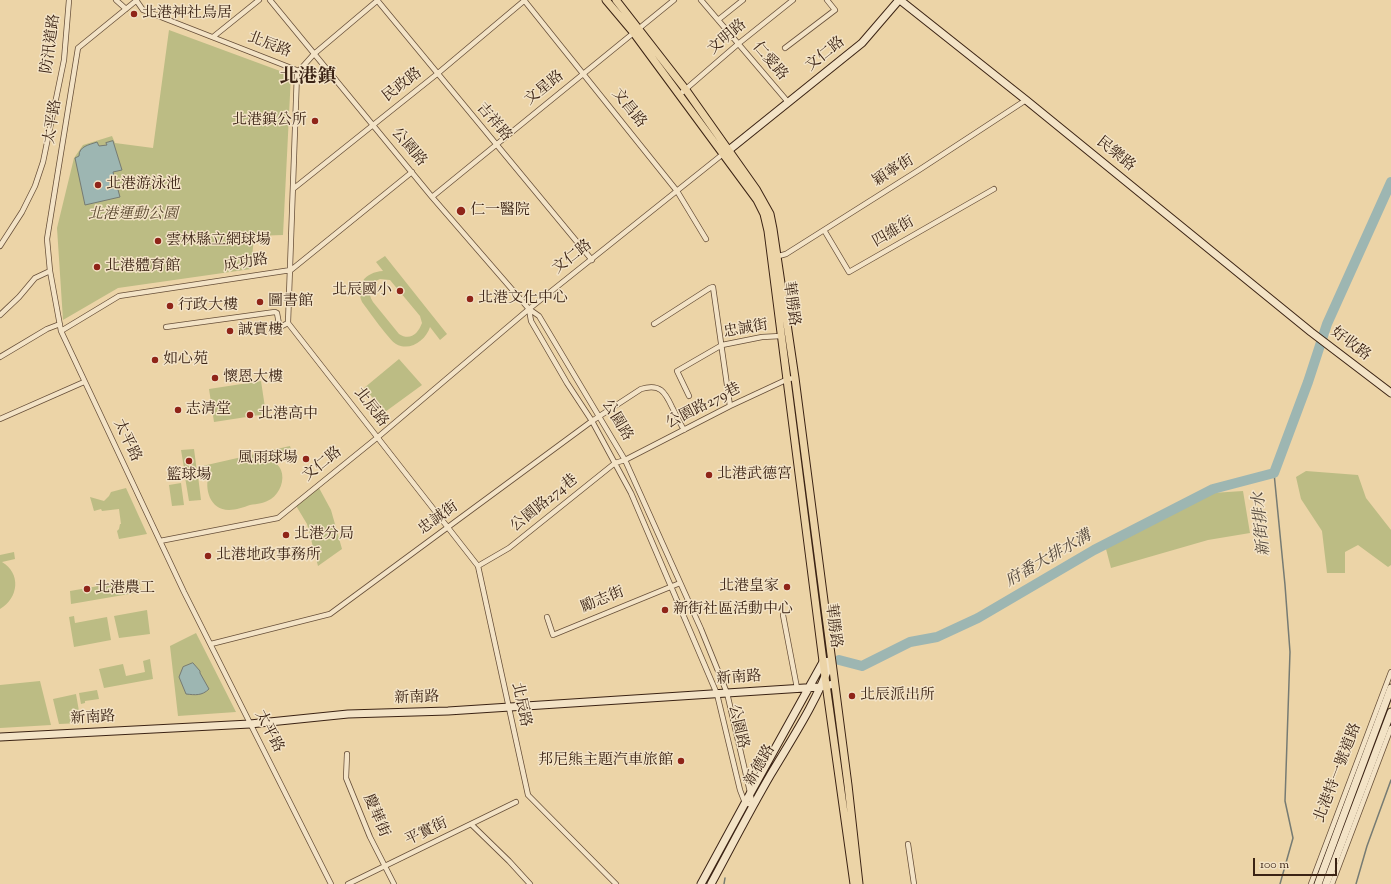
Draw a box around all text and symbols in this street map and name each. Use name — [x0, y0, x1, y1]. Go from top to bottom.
place label: 北港神社鳥居 — [142, 5, 232, 23]
marker: 北港神社鳥居 — [129, 9, 139, 19]
street label: 防汛道路 — [39, 13, 65, 75]
street label: 文明路 — [705, 17, 751, 59]
street label: 北辰路 — [245, 30, 293, 62]
street label: 文仁路 — [803, 34, 849, 76]
street label: 仁愛路 — [748, 39, 790, 85]
street label: 民政路 — [380, 65, 426, 107]
district label: 北港鎮 — [280, 68, 336, 90]
street label: 文星路 — [522, 68, 568, 110]
street label: 文昌路 — [607, 86, 649, 132]
street label: 太平路 — [42, 98, 66, 146]
street label: 吉祥路 — [472, 100, 514, 146]
place label: 北港鎮公所 — [232, 112, 307, 130]
marker: 北港鎮公所 — [310, 116, 320, 126]
street label: 公園路 — [387, 125, 429, 171]
street label: 民樂路 — [1092, 134, 1138, 176]
street label: 穎寧街 — [870, 152, 918, 192]
place label: 北港游泳池 — [106, 176, 181, 194]
marker: 北港游泳池 — [93, 180, 103, 190]
place label: 仁一醫院 — [470, 202, 530, 220]
marker: 仁一醫院 — [455, 205, 467, 217]
park label: 北港運動公園 — [88, 206, 178, 224]
street label: 四維街 — [870, 214, 918, 252]
place label: 雲林縣立網球場 — [166, 232, 271, 250]
marker: 雲林縣立網球場 — [153, 236, 163, 246]
street label: 文仁路 — [550, 237, 596, 279]
street label: 成功路 — [222, 252, 270, 276]
place label: 北港體育館 — [105, 258, 180, 276]
marker: 北港體育館 — [92, 262, 102, 272]
street label: 華勝路 — [778, 280, 802, 328]
place label: 北辰國小 — [332, 282, 392, 300]
marker: 北辰國小 — [395, 286, 405, 296]
place label: 北港文化中心 — [478, 290, 568, 308]
place label: 圖書館 — [268, 293, 313, 311]
marker: 北港文化中心 — [465, 294, 475, 304]
place label: 行政大樓 — [178, 297, 238, 315]
marker: 圖書館 — [255, 297, 265, 307]
marker: 行政大樓 — [165, 301, 175, 311]
street label: 忠誠街 — [722, 317, 770, 343]
place label: 誠實樓 — [238, 322, 283, 340]
street label: 好收路 — [1327, 324, 1373, 366]
marker: 誠實樓 — [225, 326, 235, 336]
place label: 如心苑 — [163, 351, 208, 369]
marker: 如心苑 — [150, 355, 160, 365]
place label: 懷恩大樓 — [223, 369, 283, 387]
marker: 懷恩大樓 — [210, 373, 220, 383]
street label: 公園路279巷 — [664, 380, 744, 434]
street label: 北辰路 — [349, 385, 391, 431]
street label: 公園路 — [597, 397, 635, 445]
place label: 志清堂 — [186, 401, 231, 419]
marker: 志清堂 — [173, 405, 183, 415]
place label: 北港高中 — [258, 406, 318, 424]
marker: 北港高中 — [245, 410, 255, 420]
street label: 太平路 — [108, 417, 144, 465]
street label: 文仁路 — [300, 444, 346, 486]
place label: 風雨球場 — [238, 450, 298, 468]
marker: 風雨球場 — [301, 454, 311, 464]
marker: 籃球場 — [184, 456, 194, 466]
place label: 北港武德宮 — [717, 466, 792, 484]
place label: 籃球場 — [167, 467, 211, 485]
marker: 北港武德宮 — [704, 470, 714, 480]
street label: 公園路274巷 — [508, 471, 582, 537]
water label: 新街排水 — [1251, 491, 1275, 557]
street label: 忠誠街 — [416, 498, 462, 540]
place label: 北港分局 — [294, 526, 354, 544]
water label: 府番大排水溝 — [1003, 528, 1095, 592]
marker: 北港分局 — [281, 530, 291, 540]
place label: 北港地政事務所 — [216, 547, 321, 565]
marker: 北港地政事務所 — [203, 551, 213, 561]
place label: 北港皇家 — [719, 578, 779, 596]
place label: 北港農工 — [95, 580, 155, 598]
marker: 北港皇家 — [782, 582, 792, 592]
marker: 北港農工 — [82, 584, 92, 594]
street label: 勵志街 — [579, 584, 627, 618]
place label: 新街社區活動中心 — [673, 601, 793, 619]
street label: 華勝路 — [820, 603, 844, 649]
marker: 新街社區活動中心 — [660, 605, 670, 615]
street label: 新南路 — [716, 668, 762, 690]
street label: 北辰路 — [507, 681, 533, 729]
place label: 北辰派出所 — [860, 687, 935, 705]
street label: 新南路 — [394, 689, 440, 709]
marker: 北辰派出所 — [847, 691, 857, 701]
street label: 公園路 — [723, 703, 751, 751]
street label: 太平路 — [250, 708, 286, 756]
street label: 新南路 — [70, 709, 116, 729]
street label: 北港特一號道路 — [1312, 721, 1366, 825]
street label: 新德路 — [742, 742, 780, 790]
place label: 邦尼熊主題汽車旅館 — [538, 752, 673, 770]
marker: 邦尼熊主題汽車旅館 — [676, 756, 686, 766]
street label: 慶華街 — [358, 792, 392, 840]
street label: 平實街 — [403, 815, 451, 851]
scale bar — [1255, 850, 1339, 876]
text: 100 m — [1260, 856, 1289, 874]

